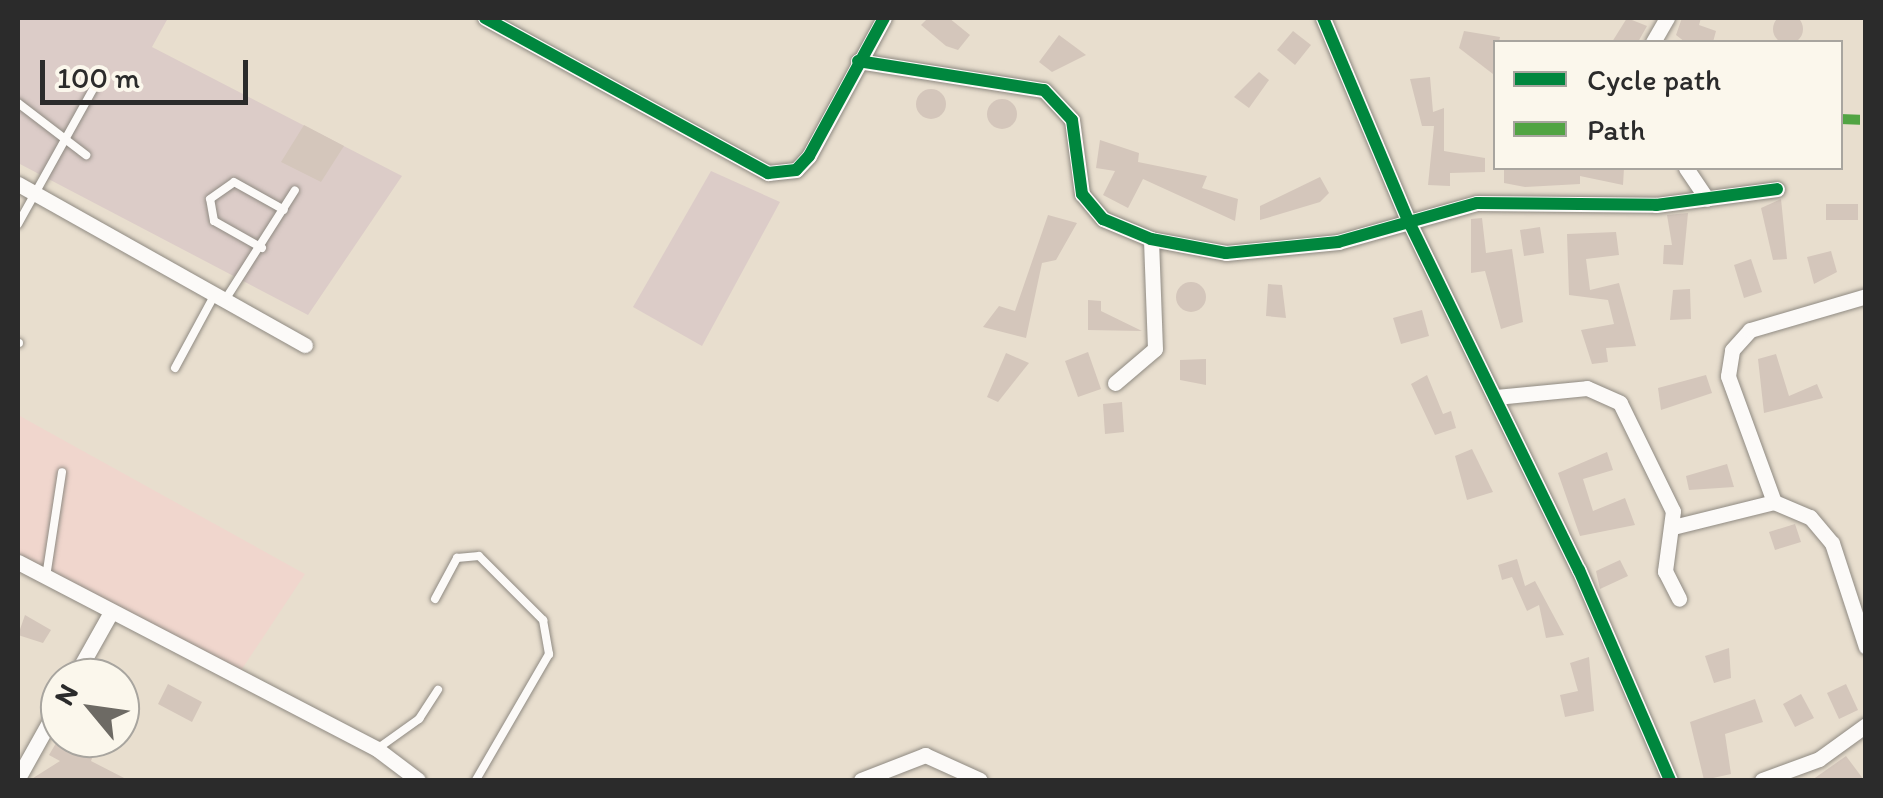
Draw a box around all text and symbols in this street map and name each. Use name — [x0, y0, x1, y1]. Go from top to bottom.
scale bar — [45, 40, 252, 102]
legend — [1493, 40, 1843, 170]
text: 100 m — [57, 59, 140, 96]
text: Cycle path — [1587, 61, 1721, 98]
text: Path — [1587, 111, 1645, 148]
north arrow — [40, 658, 140, 758]
text: N — [46, 678, 85, 711]

